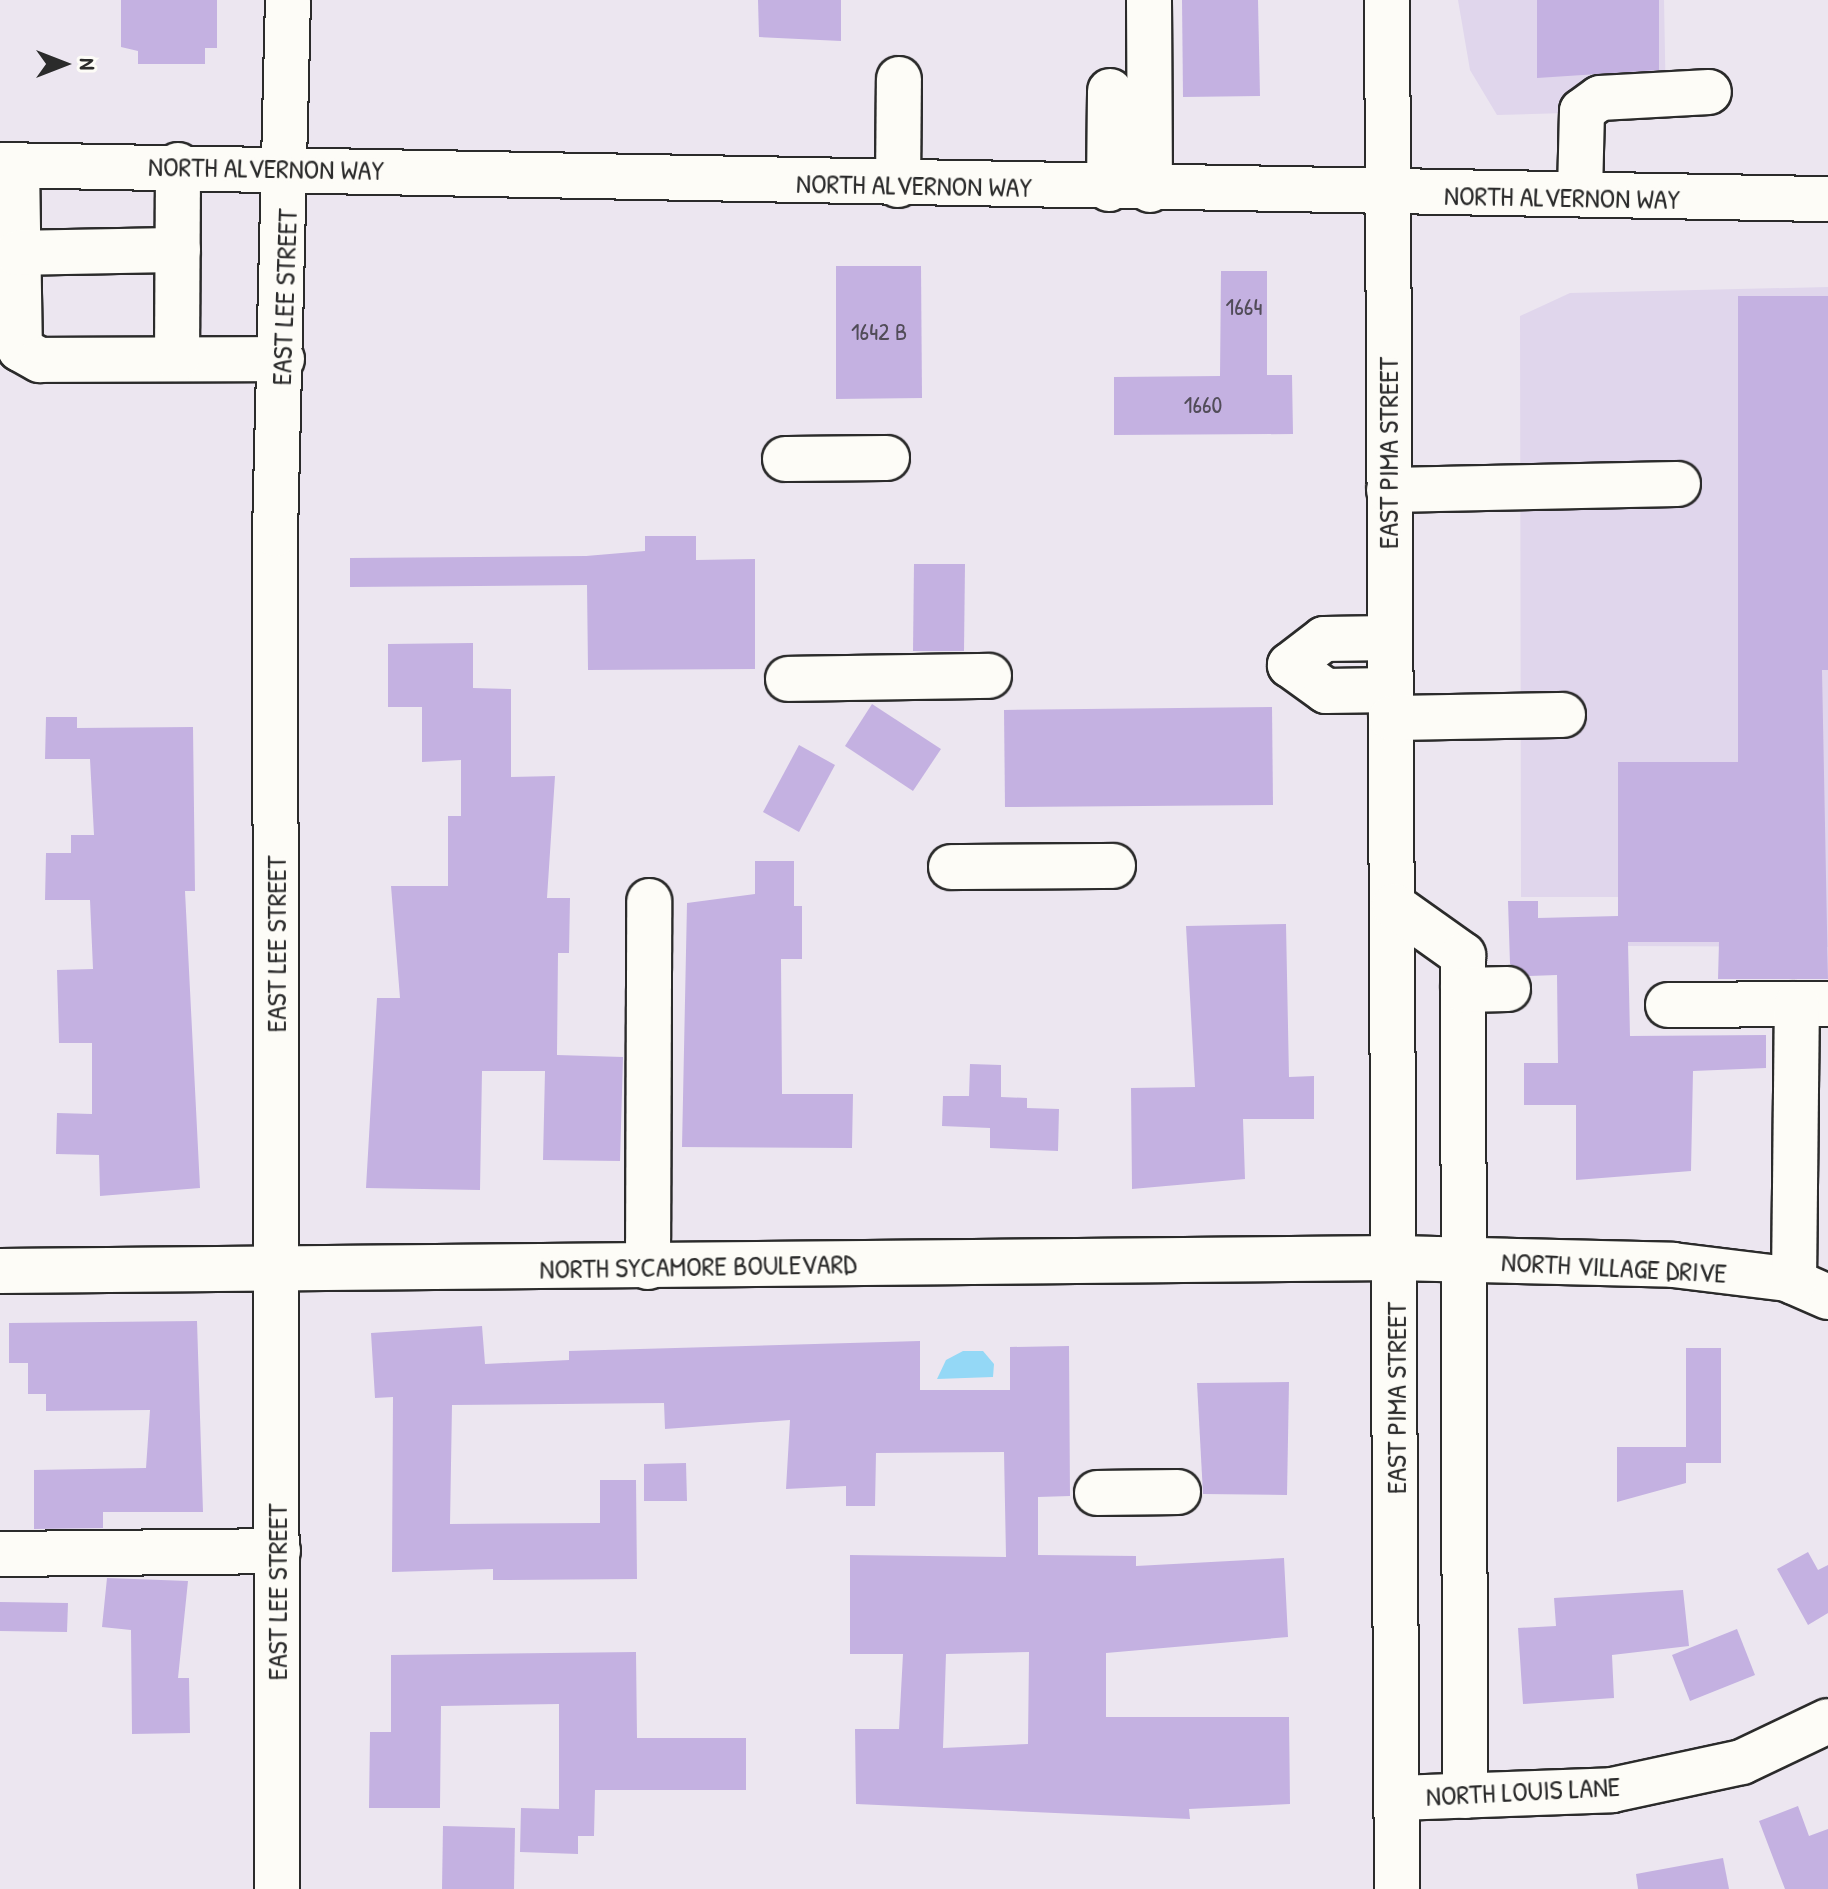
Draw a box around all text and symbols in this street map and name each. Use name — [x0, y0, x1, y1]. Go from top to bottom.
north arrow — [24, 24, 104, 104]
text: N — [73, 58, 103, 70]
street label: NORTH ALVERNON WAY — [148, 149, 384, 187]
street label: NORTH ALVERNON WAY — [796, 166, 1032, 204]
street label: NORTH ALVERNON WAY — [1444, 178, 1680, 216]
street label: EAST LEE STREET — [264, 208, 304, 386]
house number: 1664 — [1226, 293, 1262, 321]
house number: 1642 B — [851, 318, 907, 346]
street label: EAST PIMA STREET — [1371, 357, 1405, 549]
house number: 1660 — [1184, 391, 1222, 419]
street label: EAST LEE STREET — [259, 856, 293, 1032]
street label: NORTH VILLAGE DRIVE — [1500, 1244, 1728, 1290]
street label: NORTH SYCAMORE BOULEVARD — [539, 1246, 857, 1286]
street label: EAST PIMA STREET — [1379, 1302, 1413, 1494]
street label: EAST LEE STREET — [260, 1504, 294, 1680]
street label: NORTH LOUIS LANE — [1425, 1769, 1621, 1813]

